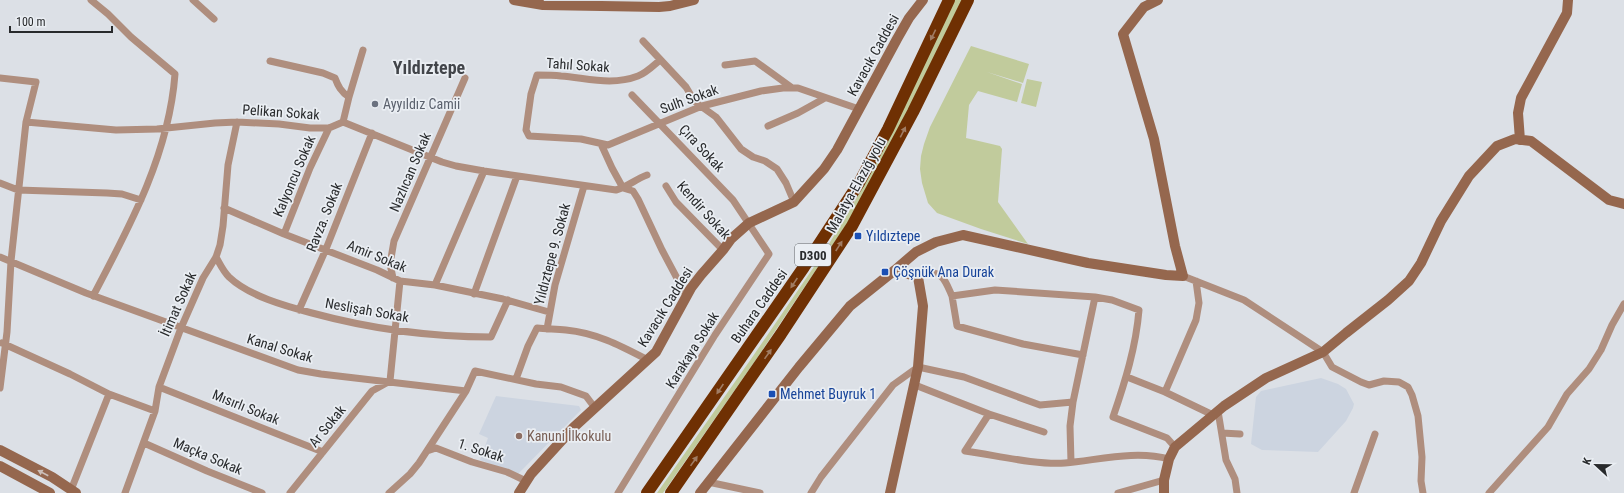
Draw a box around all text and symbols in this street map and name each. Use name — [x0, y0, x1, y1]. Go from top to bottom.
scale bar — [10, 8, 112, 34]
street label: Kavacık Caddesi — [844, 11, 902, 99]
text: 100 m — [16, 15, 46, 29]
one-way arrow — [930, 29, 936, 41]
street label: Tahıl Sokak — [546, 55, 611, 75]
district label: Yıldıztepe — [393, 57, 466, 78]
street label: Sulh Sokak — [658, 81, 721, 117]
place label: Ayyıldız Camii — [383, 96, 460, 112]
marker: Ayyıldız Camii — [370, 99, 380, 109]
street label: Pelikan Sokak — [242, 101, 321, 123]
street label: Çıra Sokak — [676, 121, 728, 175]
one-way arrow — [900, 126, 906, 138]
street label: Nazlıcan Sokak — [386, 129, 434, 214]
street label: Kalyoncu Sokak — [270, 132, 319, 219]
street label: Malatya-Elazığ yolu — [823, 135, 889, 235]
street label: Kendir Sokak — [674, 178, 735, 243]
street label: Ravza. Sokak — [303, 179, 345, 254]
street label: Yıldıztepe 9. Sokak — [531, 201, 574, 307]
place label: Yıldıztepe — [866, 228, 921, 244]
marker: Yıldıztepe — [853, 231, 863, 241]
street label: Amir Sokak — [345, 237, 410, 275]
one-way arrow — [836, 240, 843, 252]
road number: D300 — [795, 244, 831, 266]
street label: Kavacık Caddesi — [634, 264, 696, 350]
place label: Çöşnük Ana Durak — [893, 264, 995, 280]
street label: Buhara Caddesi — [728, 266, 790, 346]
marker: Çöşnük Ana Durak — [880, 267, 890, 277]
street label: İtimat Sokak — [157, 269, 200, 339]
one-way arrow — [790, 277, 798, 288]
street label: Neslişah Sokak — [324, 295, 411, 325]
street label: Karakaya Sokak — [662, 308, 722, 391]
street label: Kanal Sokak — [245, 330, 315, 366]
one-way arrow — [764, 349, 772, 359]
one-way arrow — [716, 384, 724, 394]
street label: Mısırlı Sokak — [210, 386, 283, 428]
place label: Mehmet Buyruk 1 — [780, 386, 876, 402]
marker: Mehmet Buyruk 1 — [767, 389, 777, 399]
street label: Ar Sokak — [305, 401, 349, 450]
place label: Kanuni İlkokulu — [527, 428, 611, 444]
marker: Kanuni İlkokulu — [514, 431, 524, 441]
street label: Maçka Sokak — [171, 434, 246, 478]
street label: 1. Sokak — [456, 435, 507, 465]
north arrow — [1576, 445, 1616, 485]
text: K — [1580, 455, 1595, 467]
one-way arrow — [690, 456, 698, 466]
one-way arrow — [37, 469, 49, 476]

